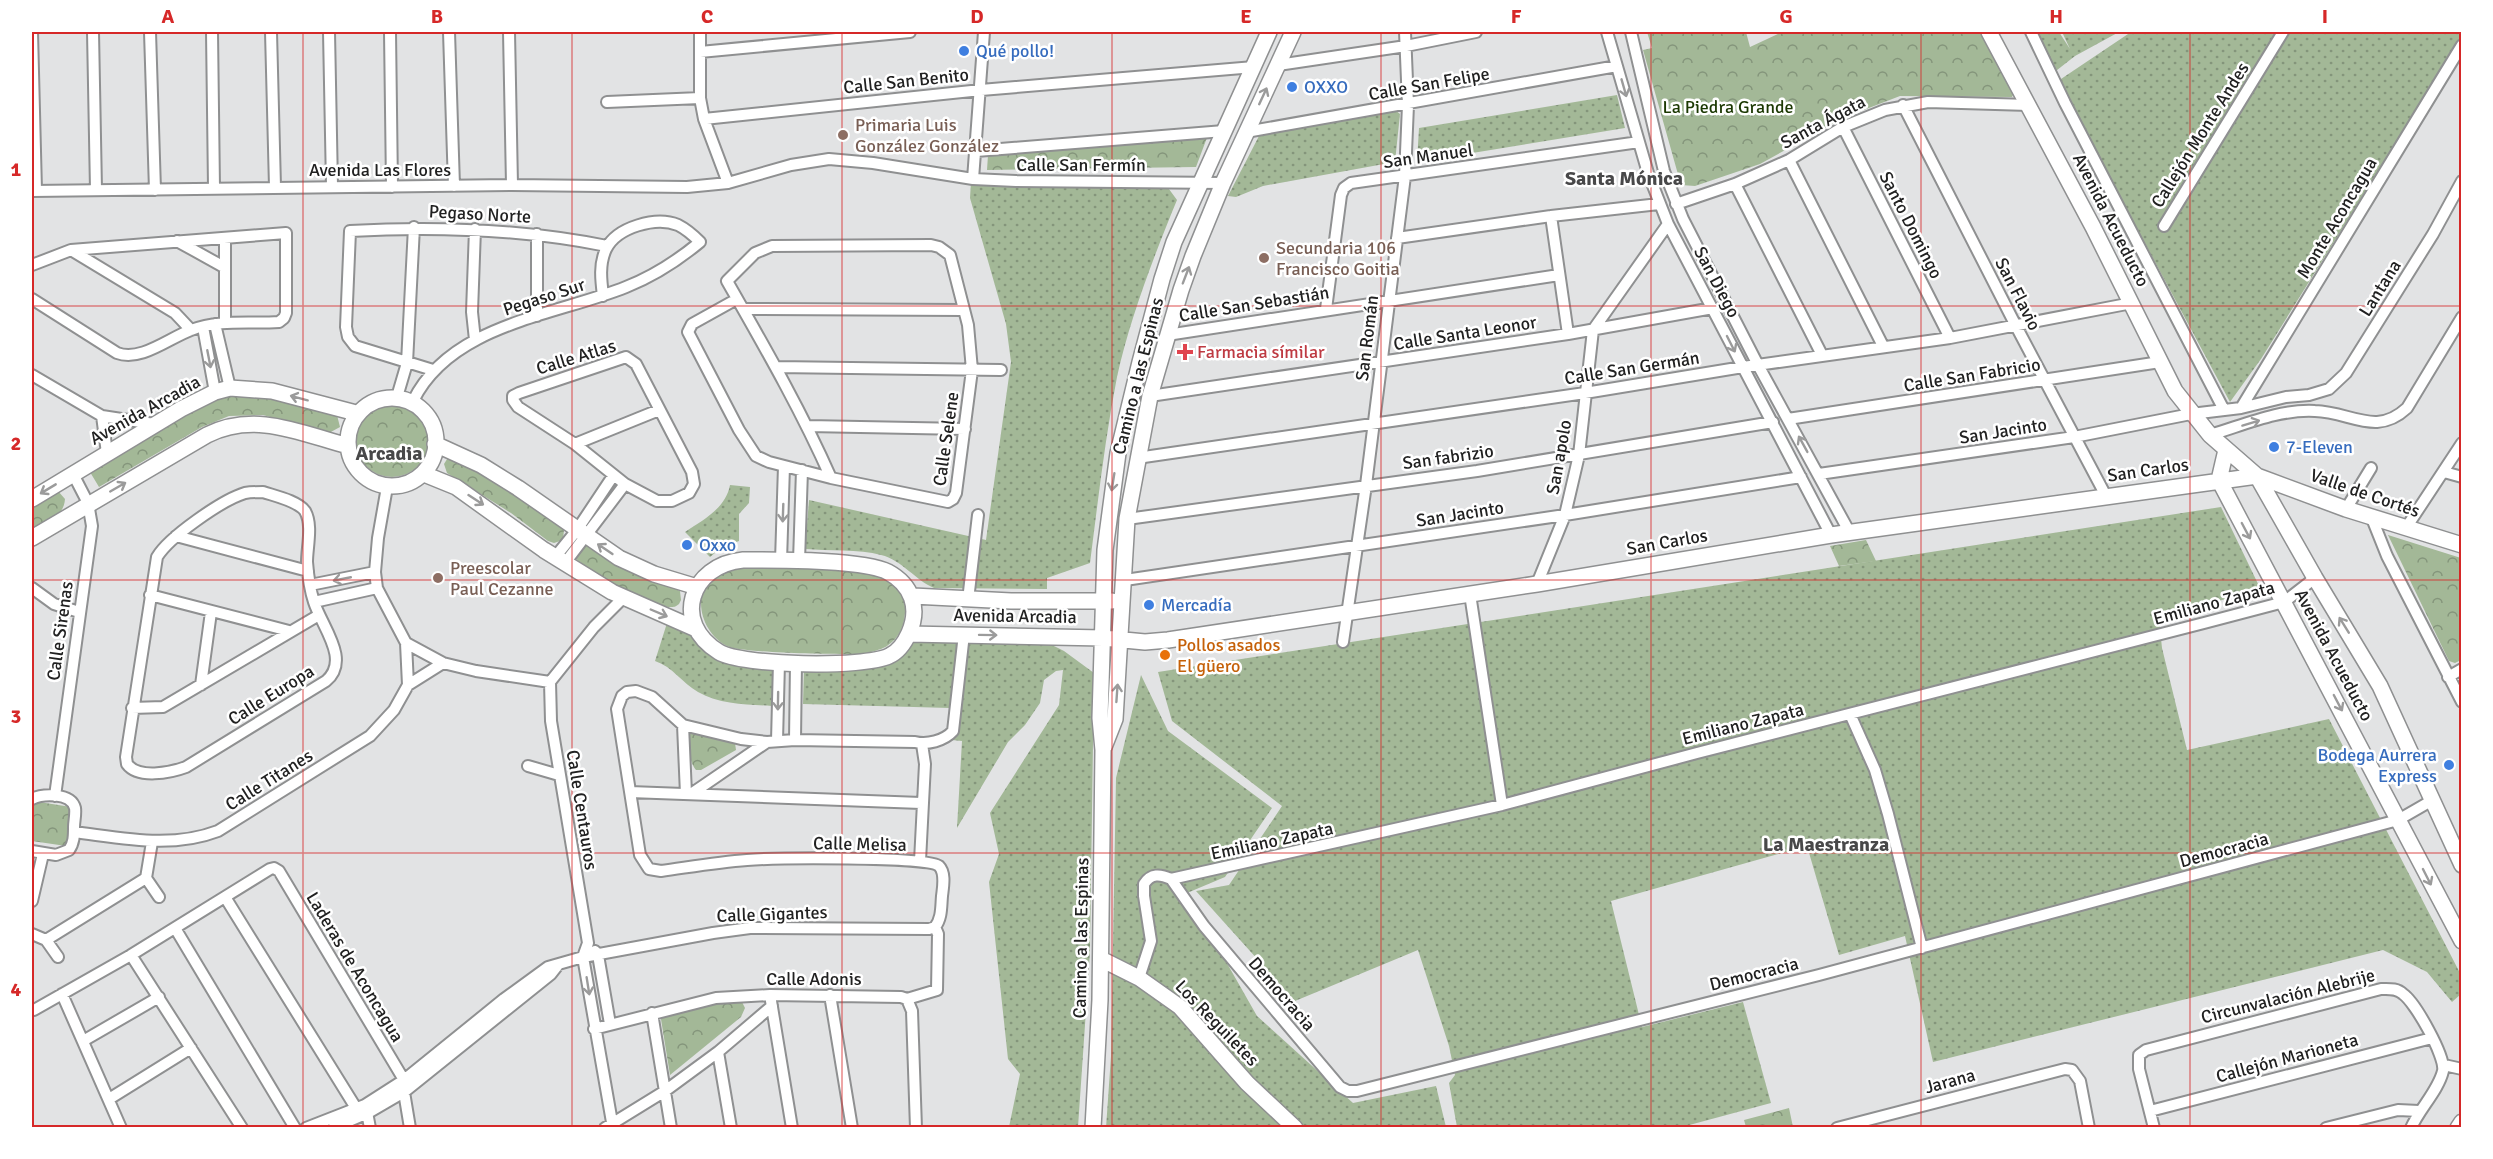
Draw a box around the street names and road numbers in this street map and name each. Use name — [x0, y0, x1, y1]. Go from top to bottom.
street label: Callejón Monte Andes — [2146, 58, 2254, 212]
street label: Calle San Benito — [842, 63, 970, 99]
street label: Calle San Felipe — [1367, 63, 1491, 105]
street label: Santa Ágata — [1777, 90, 1869, 154]
street label: San Manuel — [1382, 139, 1474, 173]
street label: Avenida Acueducto — [2068, 150, 2154, 290]
street label: Calle San Fermín — [1016, 154, 1146, 176]
street label: Monte Aconcagua — [2292, 154, 2382, 282]
street label: Avenida Las Flores — [309, 159, 451, 181]
street label: Santo Domingo — [1875, 168, 1947, 282]
street label: Pegaso Norte — [428, 200, 532, 228]
street label: San Diego — [1689, 243, 1745, 321]
street label: San Flavio — [1990, 254, 2046, 334]
street label: Lantana — [2354, 256, 2406, 320]
street label: Pegaso Sur — [500, 273, 588, 321]
street label: Calle San Sebastián — [1177, 281, 1331, 327]
street label: San Román — [1351, 294, 1383, 382]
street label: Camino a las Espinas — [1108, 295, 1168, 457]
street label: Calle Santa Leonor — [1392, 311, 1538, 355]
street label: Calle Atlas — [533, 334, 619, 380]
street label: Calle San Germán — [1563, 346, 1701, 390]
street label: Calle San Fabricio — [1902, 353, 2042, 397]
street label: Avenida Arcadia — [86, 370, 204, 450]
street label: Calle Selene — [928, 390, 964, 488]
street label: San Jacinto — [1958, 413, 2048, 449]
street label: San apolo — [1542, 418, 1576, 496]
street label: San fabrizio — [1401, 440, 1495, 474]
street label: San Carlos — [2106, 453, 2190, 487]
street label: Valle de Cortés — [2307, 464, 2423, 522]
street label: San Jacinto — [1415, 496, 1505, 532]
street label: San Carlos — [1625, 524, 1709, 560]
street label: Emiliano Zapata — [2151, 576, 2277, 630]
street label: Calle Sirenas — [42, 580, 78, 682]
street label: Avenida Acueducto — [2290, 585, 2378, 725]
street label: Avenida Arcadia — [953, 604, 1077, 628]
street label: Calle Europa — [224, 660, 318, 730]
street label: Emiliano Zapata — [1680, 698, 1806, 750]
street label: Calle Titanes — [221, 744, 317, 816]
street label: Calle Centauros — [562, 748, 602, 872]
street label: Emiliano Zapata — [1209, 817, 1335, 865]
street label: Democracia — [2177, 828, 2271, 872]
street label: Calle Melisa — [813, 832, 907, 856]
street label: Camino a las Espinas — [1069, 857, 1093, 1019]
street label: Laderas de Aconcagua — [301, 888, 409, 1046]
street label: Calle Gigantes — [716, 901, 828, 927]
street label: Democracia — [1244, 952, 1320, 1036]
street label: Democracia — [1707, 952, 1801, 996]
street label: Circunvalación Alebrije — [2199, 964, 2377, 1028]
street label: Calle Adonis — [766, 968, 862, 990]
street label: Los Reguiletes — [1171, 975, 1264, 1071]
street label: Callejón Marioneta — [2213, 1028, 2361, 1088]
street label: Jarana — [1922, 1064, 1978, 1098]

